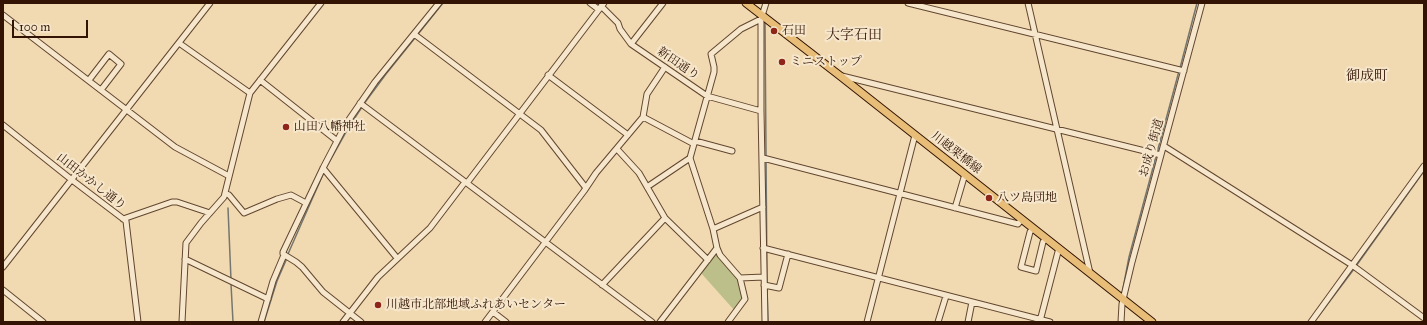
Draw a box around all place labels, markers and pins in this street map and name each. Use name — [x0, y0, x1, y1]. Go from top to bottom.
place label: 石田 — [782, 24, 806, 38]
marker: 石田 — [769, 26, 779, 36]
place label: ミニストップ — [790, 55, 862, 69]
marker: ミニストップ — [777, 57, 787, 67]
place label: 山田八幡神社 — [294, 120, 366, 134]
marker: 山田八幡神社 — [281, 122, 291, 132]
place label: 八ツ島団地 — [997, 191, 1057, 205]
marker: 八ツ島団地 — [984, 193, 994, 203]
place label: 川越市北部地域ふれあいセンター — [386, 298, 566, 312]
marker: 川越市北部地域ふれあいセンター — [373, 300, 383, 310]

